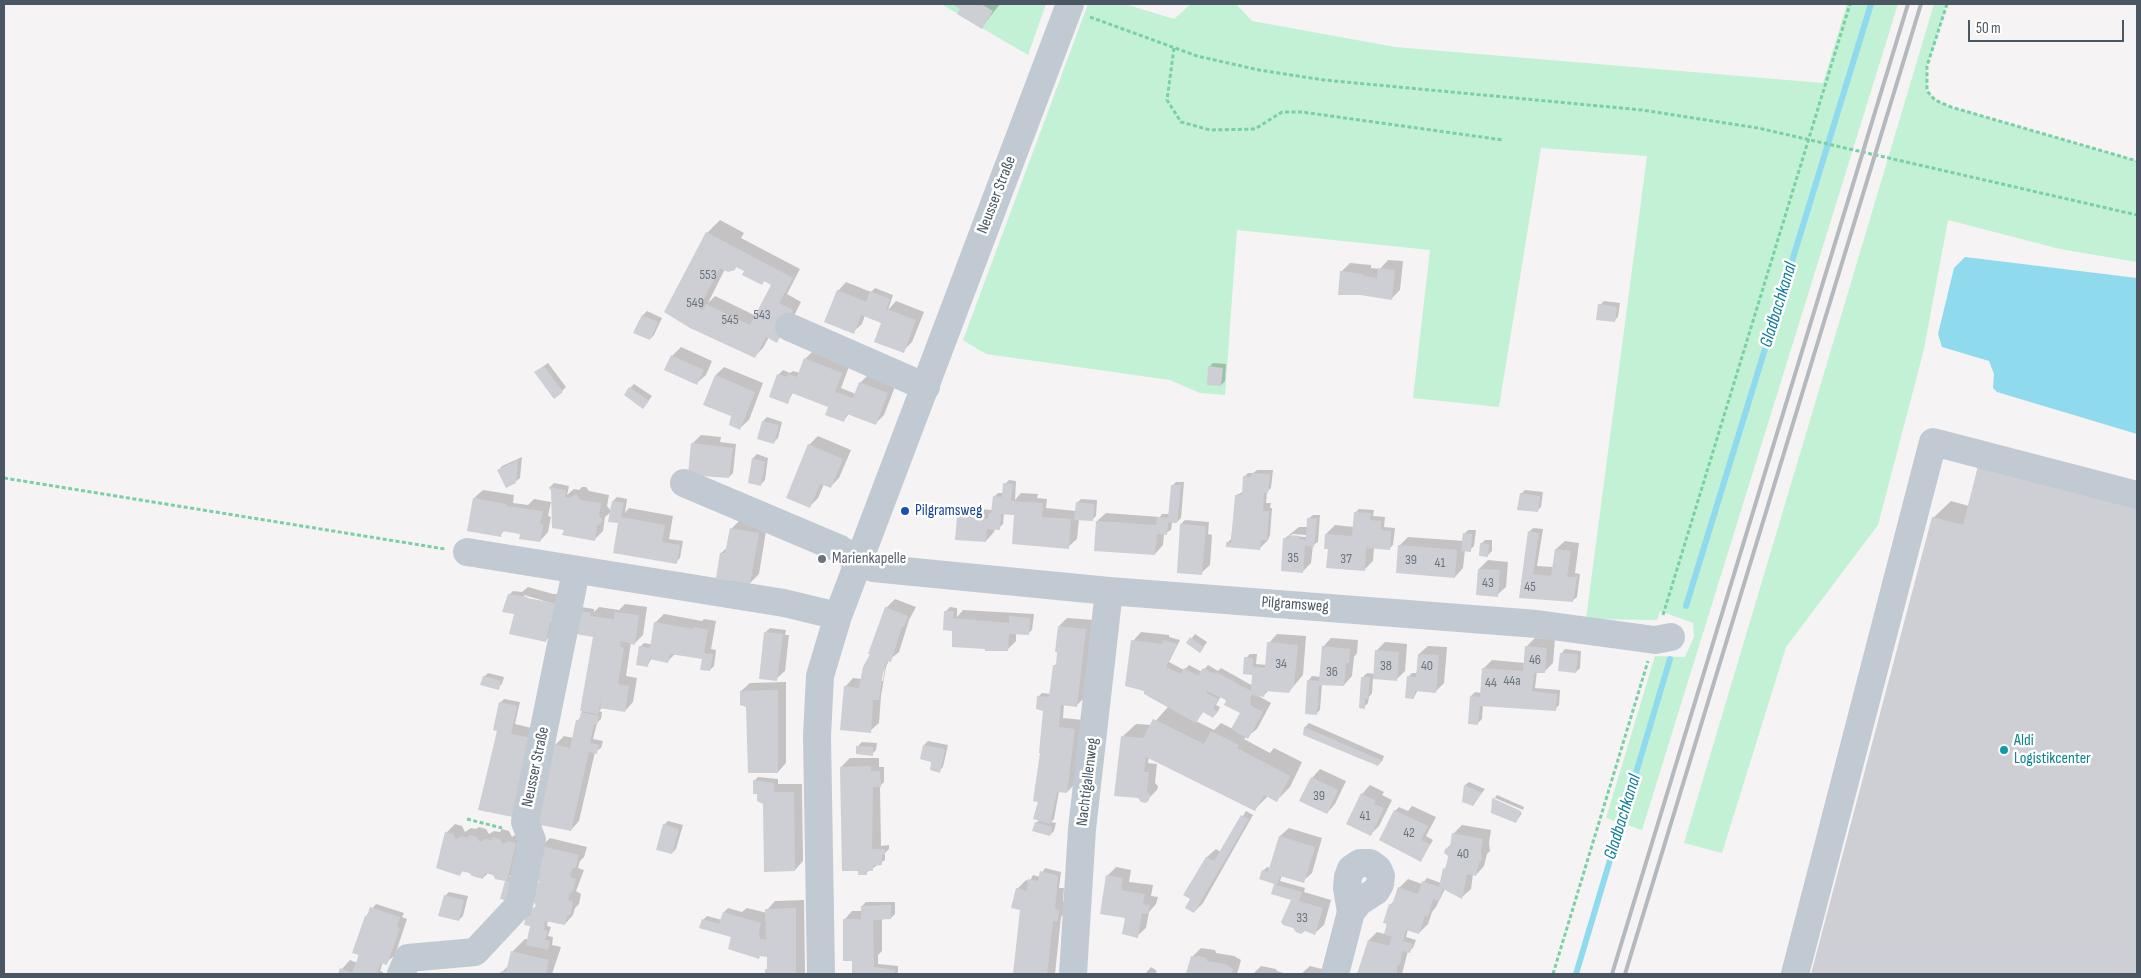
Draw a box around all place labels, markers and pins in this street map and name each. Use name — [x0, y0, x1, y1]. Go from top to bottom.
place label: Pilgramsweg — [915, 501, 982, 521]
marker: Pilgramsweg — [899, 505, 911, 517]
place label: Marienkapelle — [832, 549, 906, 569]
marker: Marienkapelle — [816, 553, 828, 565]
place label: Aldi Logistikcenter — [2014, 731, 2091, 769]
marker: Aldi Logistikcenter — [1998, 744, 2010, 756]

